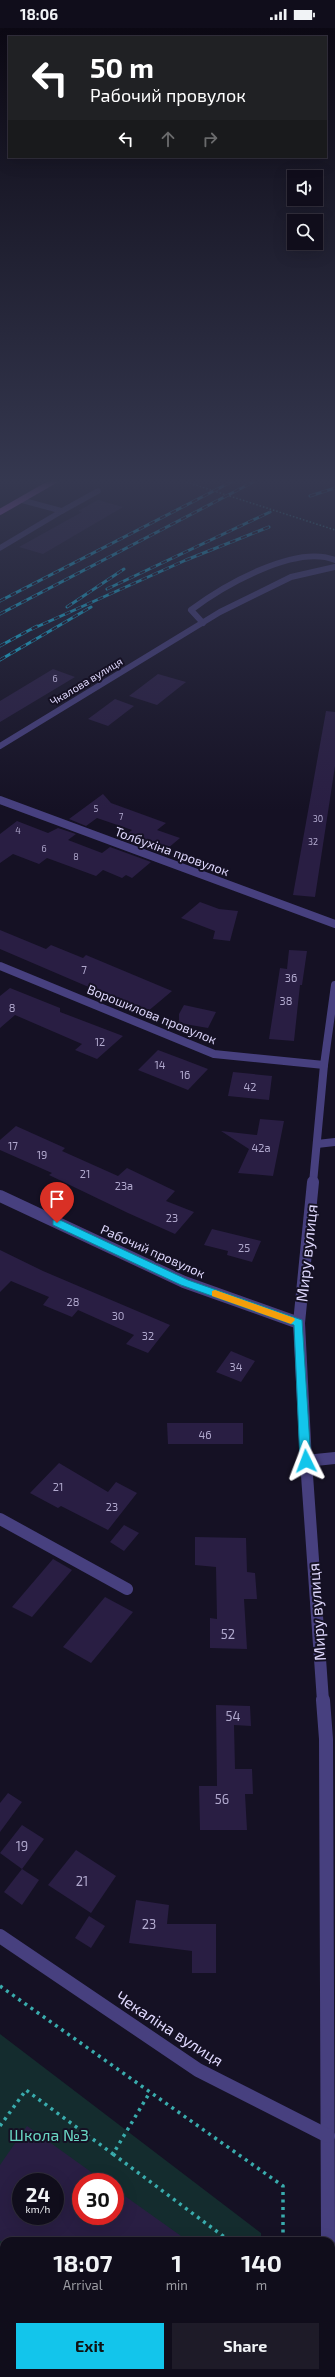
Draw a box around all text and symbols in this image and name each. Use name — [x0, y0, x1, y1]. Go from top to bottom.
text: 18:06 — [20, 5, 58, 23]
text: 50 m — [90, 50, 154, 84]
icon: left — [24, 52, 76, 104]
text: Рабочий провулок — [90, 84, 246, 106]
icon: left — [115, 128, 137, 150]
icon: ahead — [157, 128, 179, 150]
icon: right — [199, 128, 221, 150]
map controls — [287, 170, 323, 250]
button: sound — [287, 170, 323, 206]
button: search — [287, 214, 323, 250]
street label: Чкалова вулиця — [47, 654, 125, 709]
house number: 6 — [52, 673, 58, 684]
house number: 5 — [94, 803, 99, 814]
house number: 7 — [119, 811, 124, 822]
house number: 30 — [313, 813, 323, 824]
street label: Толбухіна провулок — [113, 823, 231, 879]
house number: 4 — [15, 825, 21, 836]
house number: 32 — [308, 836, 318, 847]
house number: 6 — [41, 843, 47, 854]
house number: 8 — [73, 851, 79, 862]
house number: 7 — [81, 963, 87, 976]
house number: 36 — [285, 971, 297, 984]
street label: Ворошилова провулок — [85, 981, 219, 1047]
house number: 38 — [280, 994, 292, 1007]
house number: 8 — [9, 1001, 15, 1014]
house number: 12 — [95, 1035, 105, 1048]
house number: 14 — [154, 1058, 166, 1071]
house number: 16 — [180, 1068, 190, 1081]
house number: 42 — [244, 1080, 256, 1093]
house number: 17 — [8, 1139, 18, 1152]
house number: 42а — [251, 1141, 271, 1154]
house number: 19 — [37, 1148, 47, 1161]
house number: 21 — [80, 1167, 90, 1180]
house number: 23а — [115, 1179, 133, 1192]
pin — [40, 1182, 74, 1223]
icon: arrive — [46, 1188, 68, 1210]
street label: Миру вулиця — [291, 1203, 322, 1303]
house number: 23 — [166, 1211, 178, 1224]
street label: Рабочий провулок — [98, 1221, 208, 1281]
house number: 25 — [238, 1241, 250, 1254]
house number: 28 — [67, 1295, 79, 1308]
house number: 30 — [112, 1309, 124, 1322]
house number: 32 — [142, 1329, 154, 1342]
house number: 34 — [230, 1360, 243, 1373]
house number: 46 — [198, 1428, 212, 1441]
position arrow — [285, 1440, 327, 1482]
house number: 21 — [53, 1480, 63, 1493]
house number: 23 — [106, 1500, 118, 1513]
street label: Миру вулиця — [303, 1562, 330, 1662]
house number: 52 — [221, 1626, 235, 1642]
house number: 54 — [226, 1708, 240, 1724]
house number: 56 — [215, 1791, 229, 1807]
house number: 19 — [16, 1838, 28, 1854]
house number: 21 — [76, 1873, 88, 1889]
house number: 23 — [142, 1916, 156, 1932]
street label: Чекаліна вулиця — [112, 1986, 227, 2071]
park label: Школа №3 — [9, 2125, 89, 2144]
speed limit sign: 30 — [72, 2173, 124, 2225]
text: 24 — [26, 2182, 50, 2206]
text: km/h — [26, 2203, 50, 2215]
text: 18:07 — [53, 2248, 112, 2277]
text: 1 — [172, 2248, 182, 2277]
text: 140 — [241, 2248, 282, 2277]
text: Arrival — [63, 2277, 103, 2293]
text: min — [166, 2277, 188, 2293]
text: m — [256, 2277, 267, 2293]
button: Exit — [16, 2323, 164, 2369]
button: Share — [172, 2323, 319, 2369]

